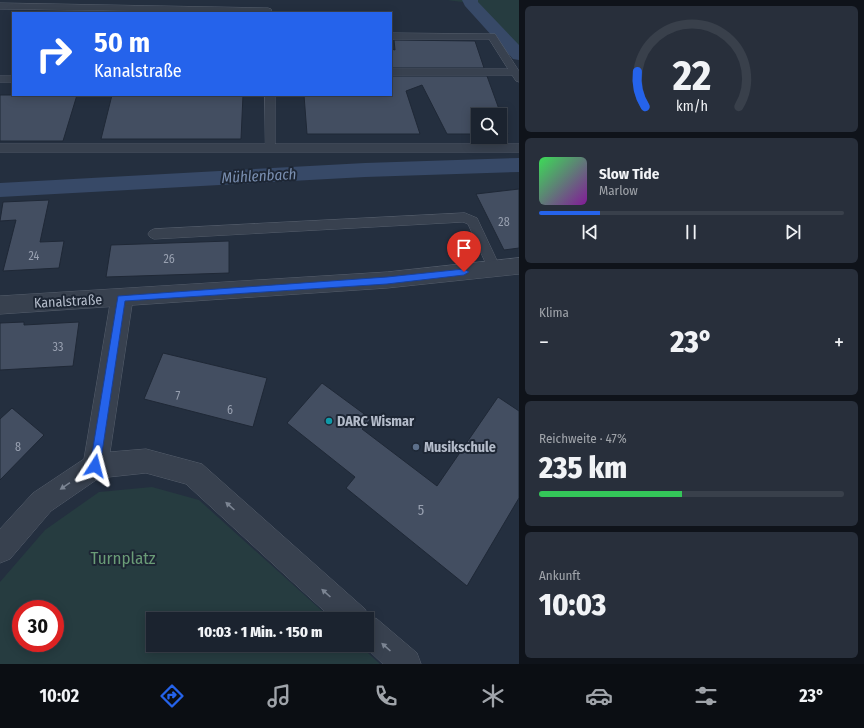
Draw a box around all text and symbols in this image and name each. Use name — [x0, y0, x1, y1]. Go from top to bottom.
text: 50 m — [94, 26, 150, 59]
icon: right — [28, 28, 80, 80]
text: 22 — [671, 51, 711, 101]
text: Kanalstraße — [94, 60, 182, 82]
text: km/h — [676, 97, 707, 114]
map controls — [471, 108, 507, 144]
button: search — [471, 108, 507, 144]
water label: Mühlenbach — [221, 165, 297, 187]
text: Slow Tide — [599, 165, 659, 183]
text: Marlow — [599, 183, 638, 198]
house number: 28 — [498, 215, 510, 229]
icon: previous — [579, 221, 601, 243]
icon: pause — [680, 221, 702, 243]
icon: next — [782, 221, 804, 243]
pin — [447, 231, 481, 272]
icon: arrive — [453, 237, 475, 259]
house number: 24 — [29, 249, 40, 263]
house number: 26 — [163, 252, 175, 266]
street label: Kanalstraße — [34, 291, 103, 312]
text: Klima — [539, 305, 569, 320]
text: 23° — [670, 324, 713, 360]
text: − — [539, 329, 549, 356]
text: + — [834, 329, 844, 356]
house number: 33 — [53, 340, 63, 354]
house number: 7 — [176, 389, 181, 403]
house number: 6 — [227, 403, 233, 417]
place label: DARC Wismar — [337, 413, 415, 430]
marker: DARC Wismar — [324, 416, 334, 426]
text: Reichweite · 47% — [539, 431, 627, 446]
place label: Musikschule — [424, 439, 496, 456]
house number: 8 — [15, 440, 21, 454]
marker: Musikschule — [411, 442, 421, 452]
position arrow — [74, 445, 116, 487]
text: 235 km — [539, 450, 627, 486]
one-way arrow — [59, 482, 70, 490]
one-way arrow — [224, 502, 235, 511]
house number: 5 — [418, 502, 424, 519]
park label: Turnplatz — [90, 548, 156, 569]
text: Ankunft — [539, 568, 581, 583]
text: 10:03 — [539, 587, 606, 623]
one-way arrow — [322, 589, 331, 598]
speed limit sign: 30 — [12, 600, 64, 652]
text: 10:03 · 1 Min. · 150 m — [198, 623, 322, 641]
one-way arrow — [381, 642, 391, 651]
icon: directions — [158, 682, 186, 710]
icon: music — [265, 682, 293, 710]
icon: phone — [372, 682, 400, 710]
icon: climate — [479, 682, 507, 710]
icon: car — [585, 682, 613, 710]
icon: filters — [692, 682, 720, 710]
text: 10:02 — [39, 685, 79, 707]
text: 23° — [799, 685, 825, 707]

